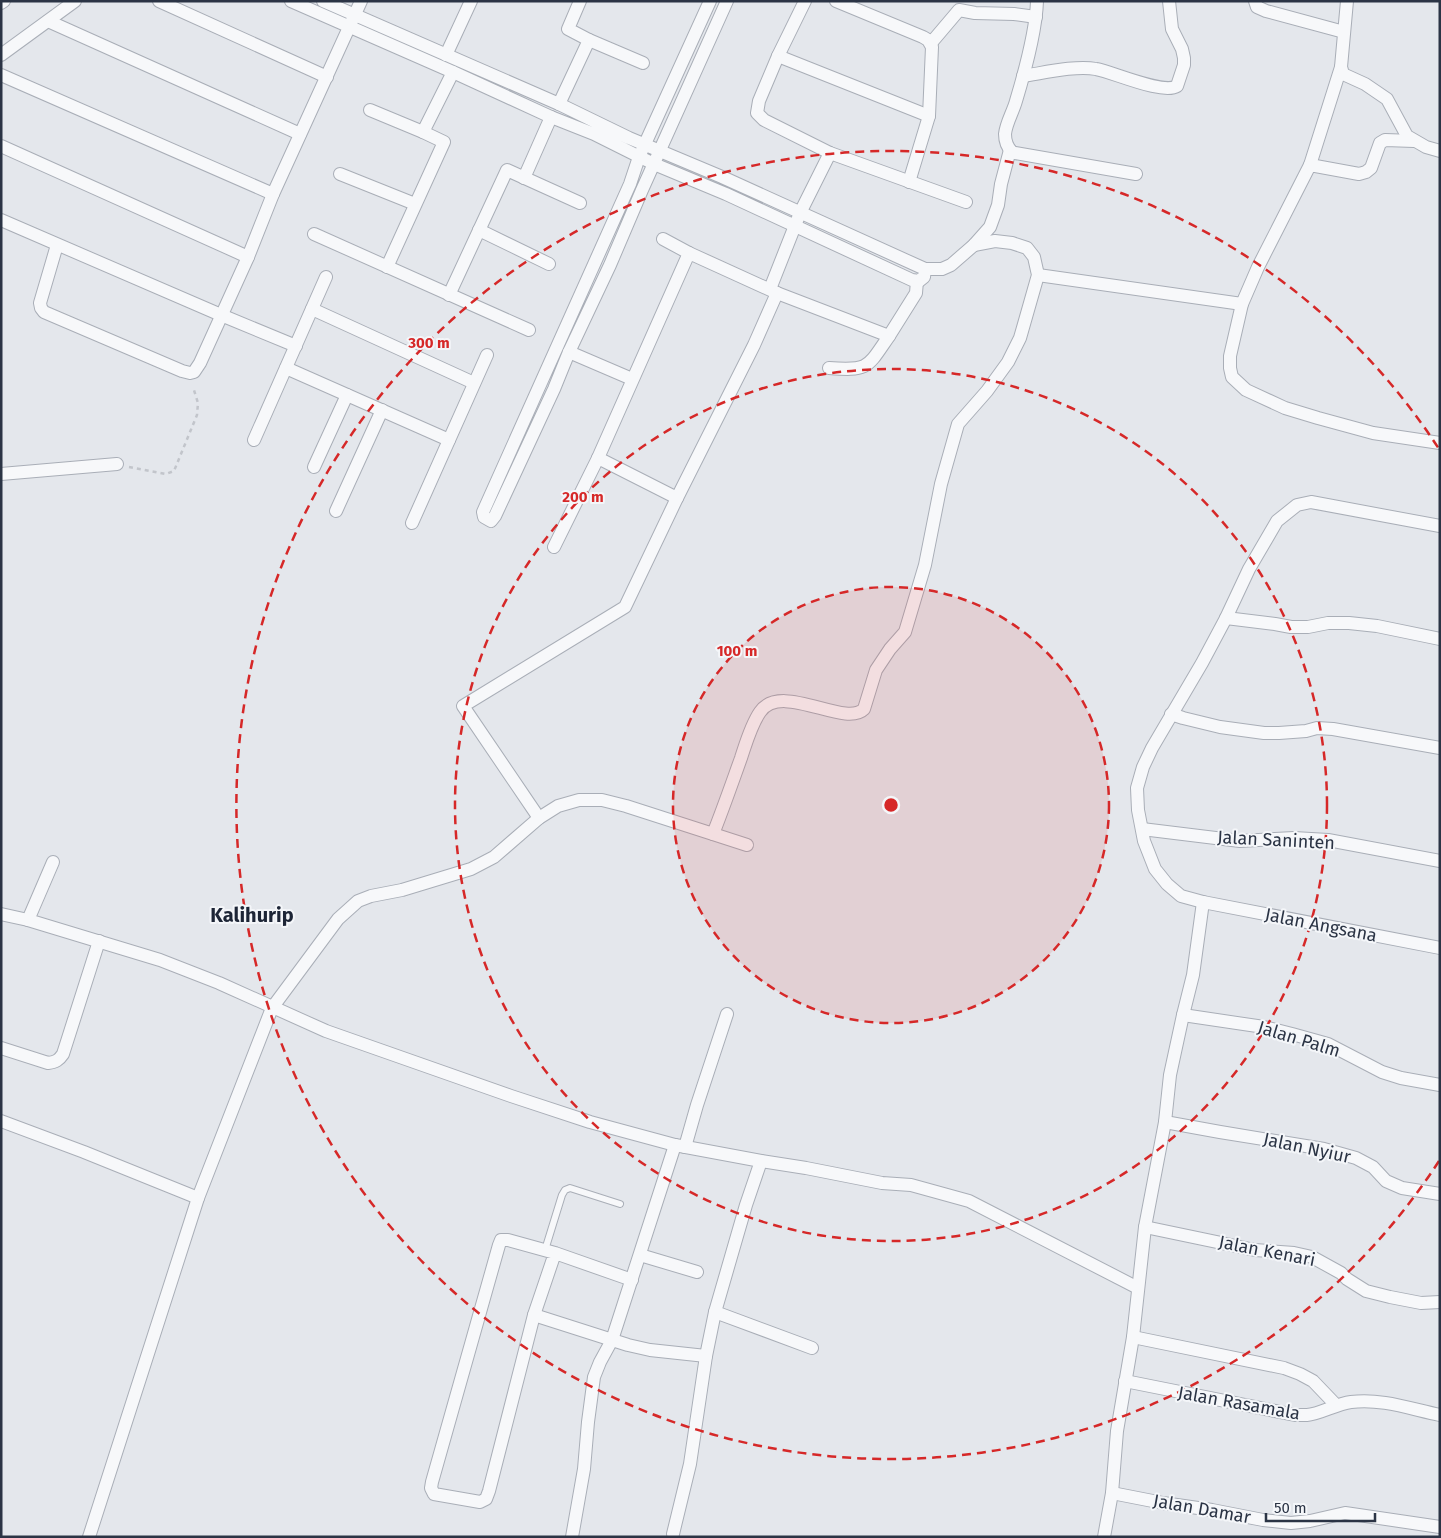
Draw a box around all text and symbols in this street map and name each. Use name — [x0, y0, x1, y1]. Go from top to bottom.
text: 300 m — [407, 334, 450, 352]
text: 200 m — [562, 488, 604, 506]
text: 100 m — [717, 642, 757, 660]
centre of rings — [882, 796, 900, 814]
street label: Jalan Saninten — [1217, 826, 1335, 854]
district label: Kalihurip — [210, 903, 294, 927]
street label: Jalan Angsana — [1263, 903, 1379, 947]
street label: Jalan Palm — [1255, 1016, 1343, 1062]
street label: Jalan Nyiur — [1261, 1128, 1353, 1168]
street label: Jalan Kenari — [1217, 1231, 1317, 1271]
street label: Jalan Rasamala — [1176, 1381, 1302, 1425]
street label: Jalan Damar — [1151, 1490, 1253, 1528]
scale bar — [1266, 1490, 1375, 1522]
text: 50 m — [1274, 1499, 1307, 1517]

